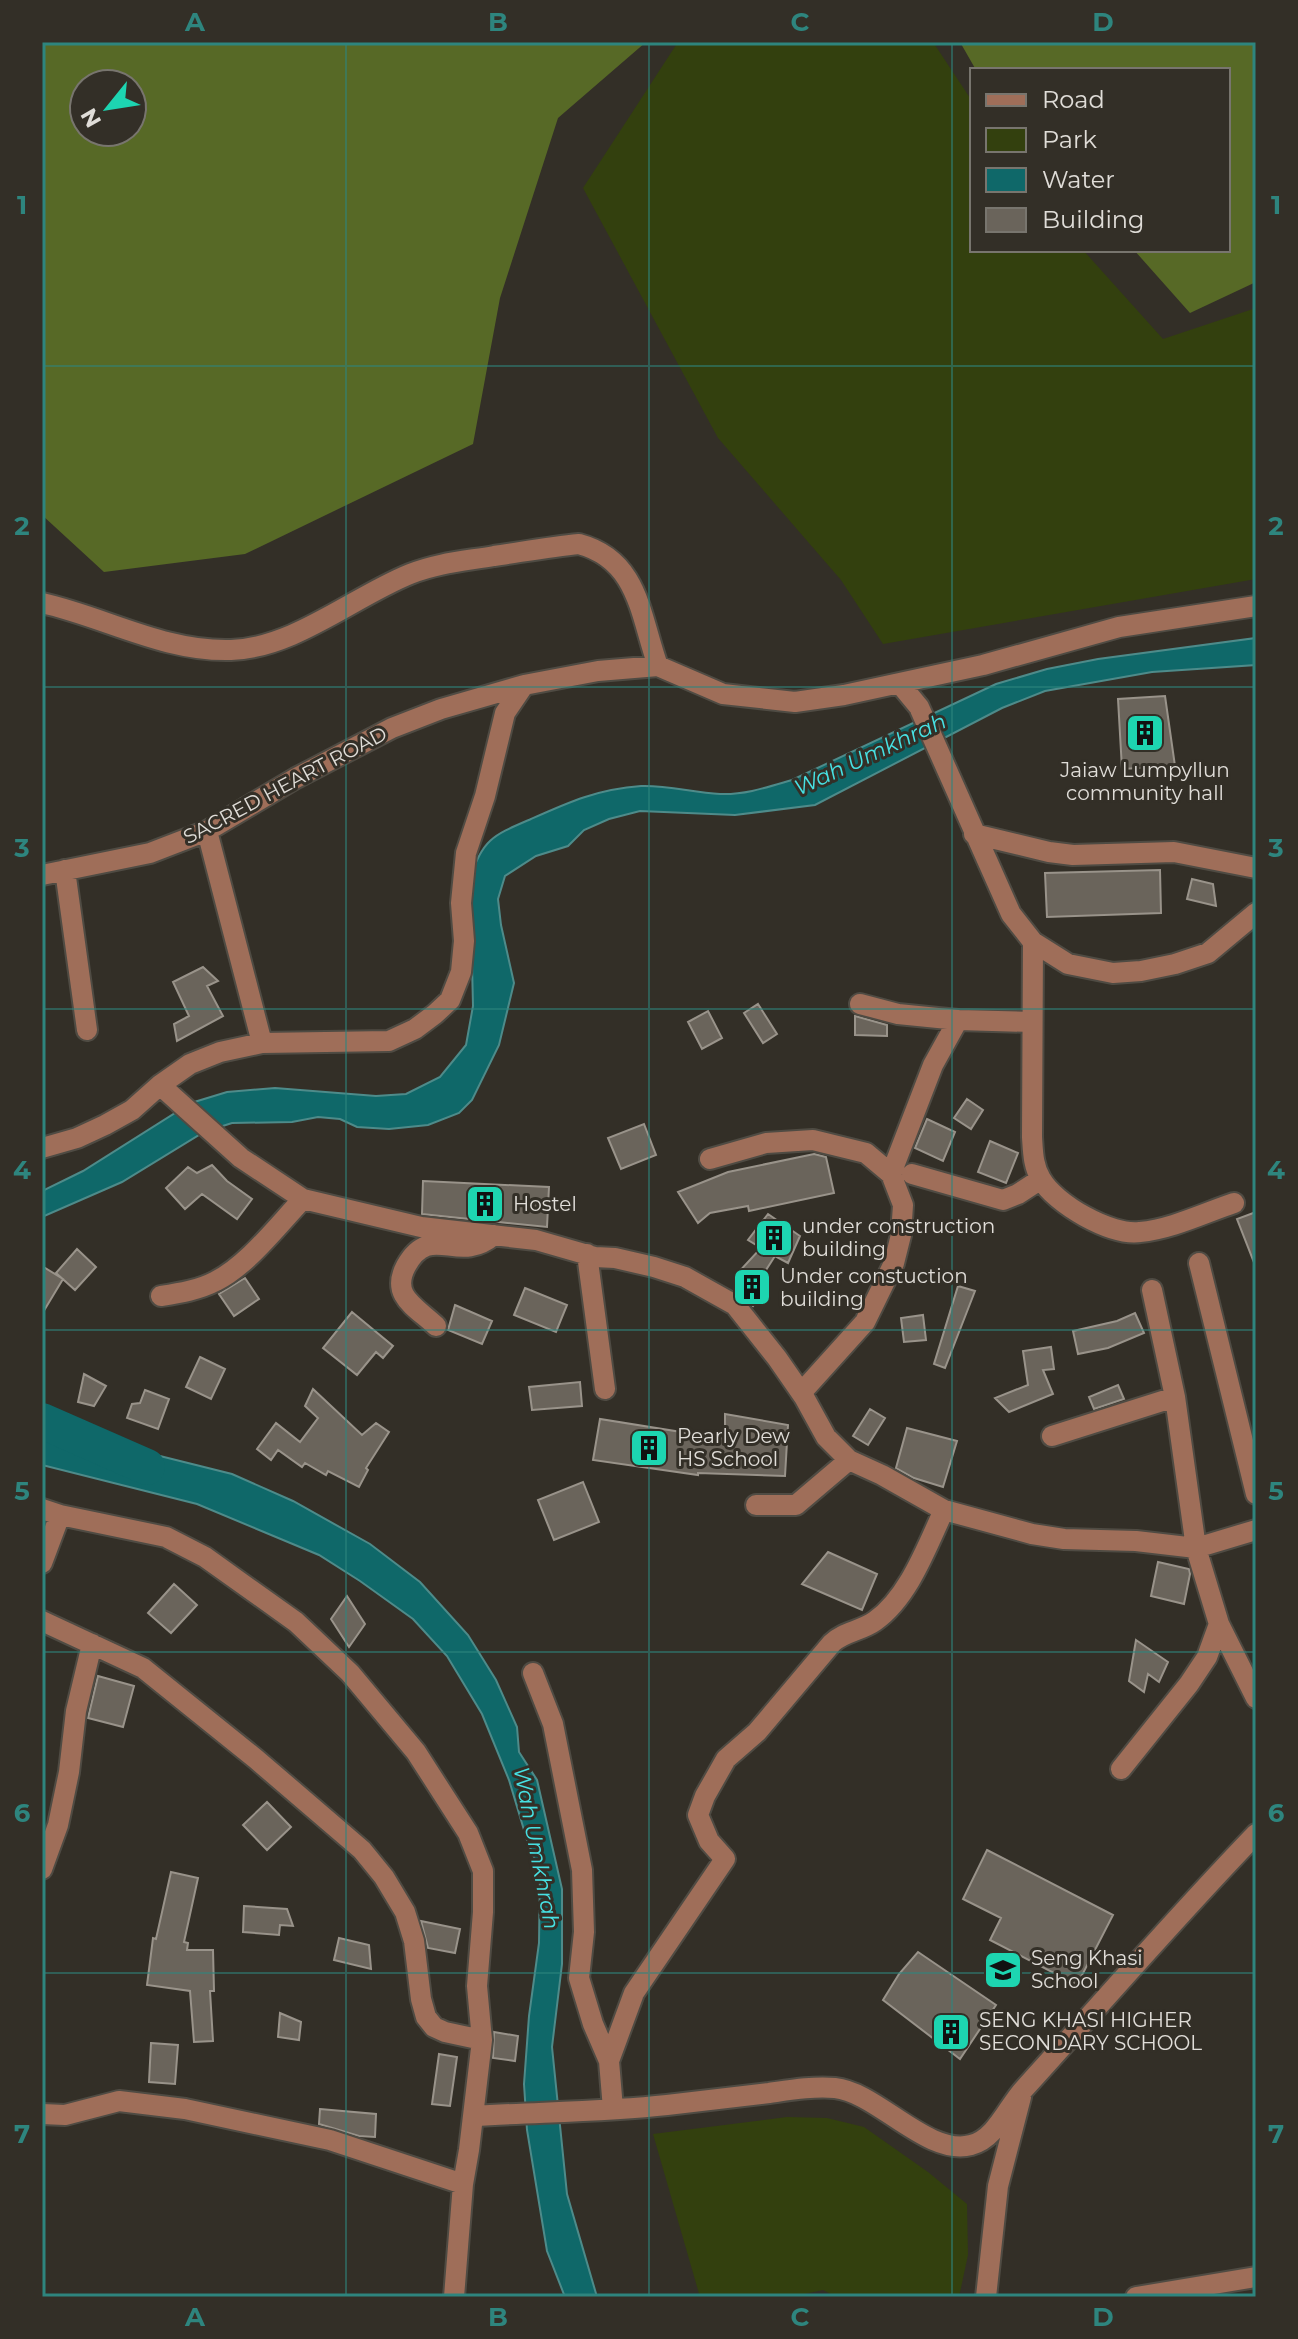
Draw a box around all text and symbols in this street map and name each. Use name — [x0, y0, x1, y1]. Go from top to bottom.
text: A — [184, 6, 206, 38]
text: B — [488, 6, 508, 38]
text: C — [791, 6, 810, 38]
text: D — [1092, 6, 1114, 38]
north arrow — [68, 68, 148, 148]
legend — [970, 68, 1230, 252]
text: Road — [1042, 85, 1105, 114]
text: N — [75, 103, 107, 132]
text: Park — [1042, 125, 1097, 154]
text: Water — [1042, 165, 1115, 194]
text: 1 — [17, 189, 27, 221]
text: 1 — [1271, 189, 1281, 221]
text: Building — [1042, 205, 1145, 234]
text: 2 — [14, 510, 30, 542]
text: 2 — [1268, 510, 1284, 542]
water label: Wah Umkhrah — [790, 707, 951, 802]
building icon: Jaiaw Lumpyllun community hall — [1124, 712, 1166, 754]
street label: SACRED HEART ROAD — [179, 721, 391, 849]
place label: Jaiaw Lumpyllun community hall — [1059, 758, 1230, 805]
text: 3 — [13, 832, 30, 864]
text: 3 — [1267, 832, 1284, 864]
text: 4 — [13, 1154, 31, 1186]
text: 4 — [1267, 1154, 1285, 1186]
building icon: Hostel — [464, 1183, 506, 1225]
place label: Hostel — [513, 1192, 577, 1216]
place label: under construction building — [802, 1214, 995, 1261]
building icon: under construction building — [753, 1217, 795, 1259]
place label: Under constuction building — [780, 1264, 968, 1311]
building icon: Under constuction building — [731, 1266, 773, 1308]
place label: Pearly Dew HS School — [677, 1424, 790, 1471]
building icon: Pearly Dew HS School — [628, 1427, 670, 1469]
text: 5 — [14, 1475, 30, 1507]
text: 5 — [1268, 1475, 1284, 1507]
water label: Wah Umkhrah — [508, 1765, 565, 1932]
text: 6 — [14, 1797, 31, 1829]
text: 6 — [1268, 1797, 1285, 1829]
place label: Seng Khasi School — [1031, 1946, 1143, 1993]
school or university icon: Seng Khasi School — [982, 1949, 1024, 1991]
place label: SENG KHASI HIGHER SECONDARY SCHOOL — [979, 2008, 1202, 2055]
building icon: SENG KHASI HIGHER SECONDARY SCHOOL — [930, 2011, 972, 2053]
text: 7 — [14, 2118, 30, 2150]
text: 7 — [1268, 2118, 1284, 2150]
text: A — [184, 2301, 206, 2333]
text: B — [488, 2301, 508, 2333]
text: C — [791, 2301, 810, 2333]
text: D — [1092, 2301, 1114, 2333]

